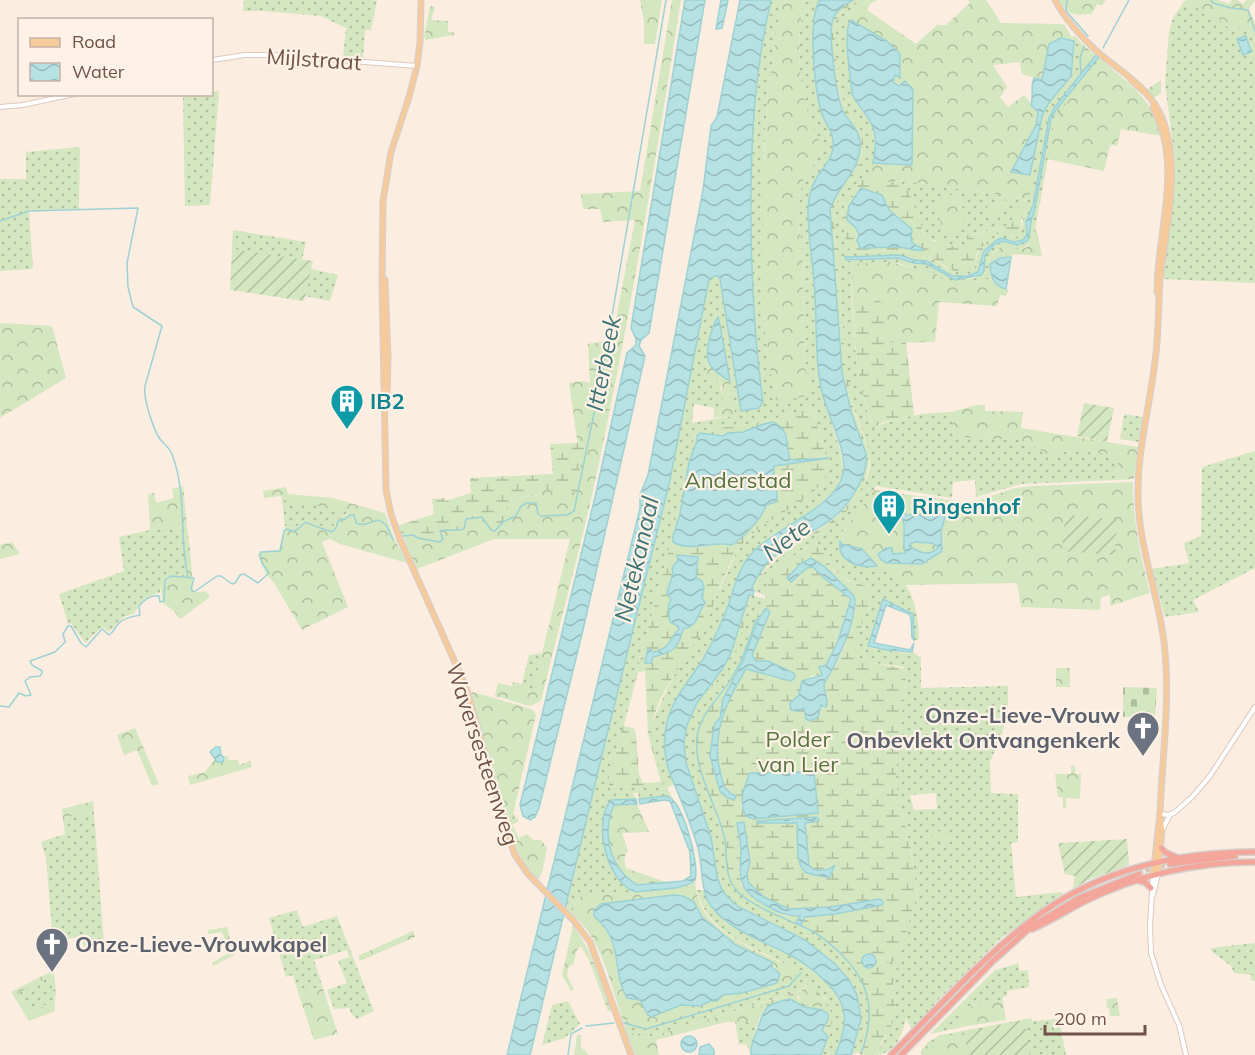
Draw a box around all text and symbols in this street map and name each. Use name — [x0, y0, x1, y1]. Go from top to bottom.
legend — [18, 18, 213, 96]
text: Road — [72, 30, 116, 53]
street label: Mijlstraat — [266, 42, 363, 76]
text: Water — [72, 60, 125, 83]
water label: Itterbeek — [579, 312, 627, 414]
building icon: IB2 — [329, 383, 365, 430]
place label: IB2 — [370, 387, 405, 415]
park label: Anderstad — [684, 466, 792, 494]
building icon: Ringenhof — [871, 488, 907, 535]
place label: Ringenhof — [912, 492, 1021, 520]
water label: Netekanaal — [607, 493, 665, 625]
water label: Nete — [756, 511, 816, 567]
street label: Waversesteenweg — [440, 659, 526, 849]
place label: Onze-Lieve-Vrouw Onbevlekt Ontvangenkerk — [846, 701, 1121, 754]
church icon: Onze-Lieve-Vrouw Onbevlekt Ontvangenkerk — [1125, 710, 1161, 757]
park label: Polder van Lier — [758, 725, 838, 778]
church icon: Onze-Lieve-Vrouwkapel — [34, 926, 70, 973]
place label: Onze-Lieve-Vrouwkapel — [75, 930, 327, 958]
scale bar — [1045, 998, 1146, 1036]
text: 200 m — [1054, 1007, 1107, 1030]

